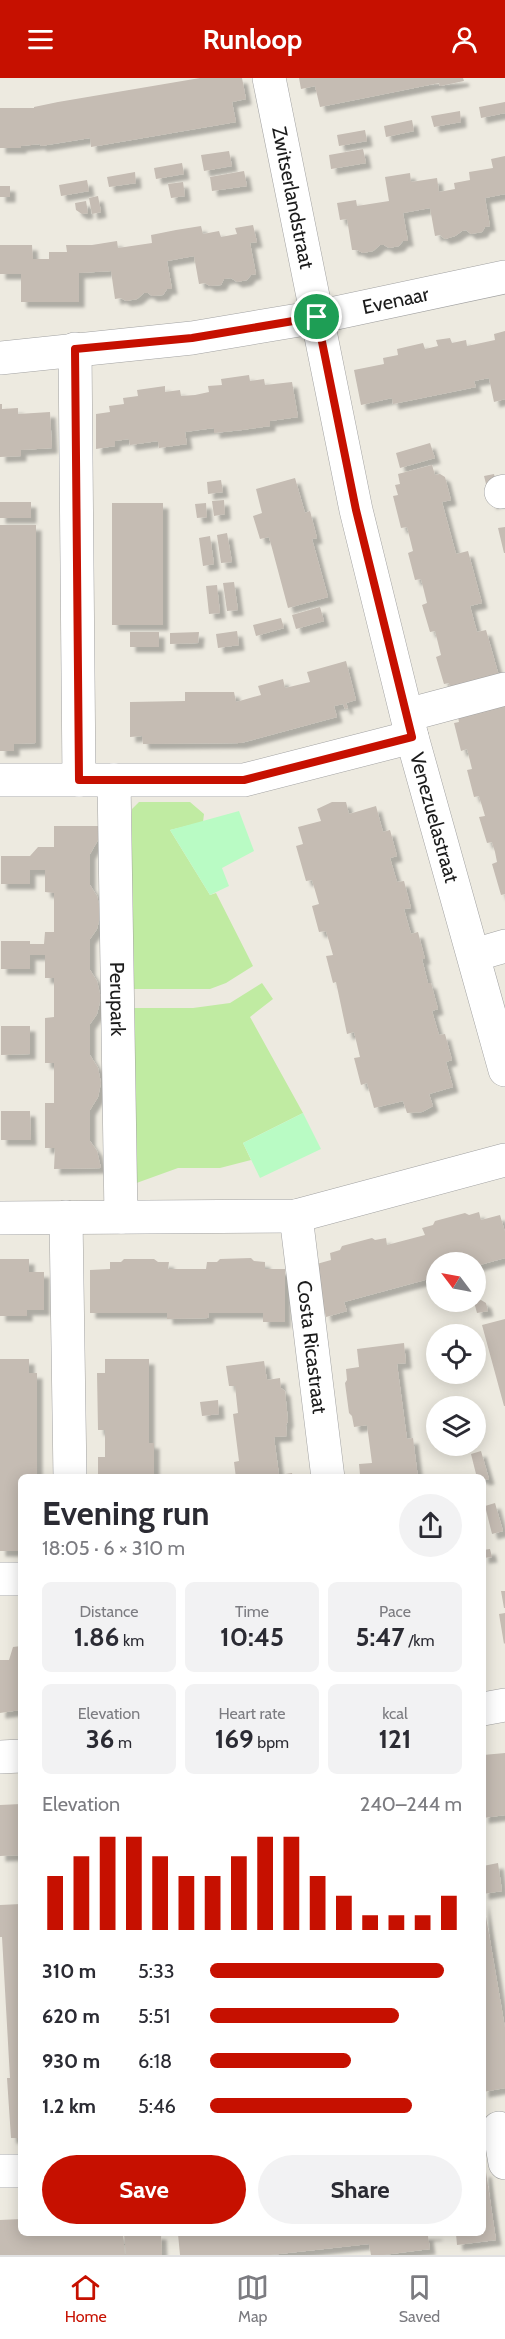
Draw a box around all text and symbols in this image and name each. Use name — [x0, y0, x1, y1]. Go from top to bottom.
icon: menu — [24, 23, 57, 56]
text: Runloop — [203, 23, 302, 56]
icon: person — [448, 23, 481, 56]
street label: Zwitserlandstraat — [267, 124, 319, 271]
street label: Evenaar — [360, 281, 432, 319]
pin — [291, 291, 342, 342]
icon: arrive — [300, 300, 333, 333]
street label: Venezuelastraat — [405, 750, 464, 886]
street label: Perupark — [105, 962, 130, 1036]
north arrow — [426, 1252, 486, 1312]
map controls — [426, 1252, 486, 1456]
street label: Costa Ricastraat — [292, 1279, 332, 1415]
button: locate — [426, 1324, 486, 1384]
button: layers — [426, 1396, 486, 1456]
text: Evening run — [42, 1493, 209, 1533]
button: share — [399, 1494, 462, 1557]
text: 18:05 · 6 × 310 m — [42, 1536, 185, 1560]
text: Distance — [80, 1602, 138, 1621]
text: Time — [235, 1602, 269, 1621]
text: Pace — [379, 1602, 411, 1621]
text: 1.86 — [74, 1621, 119, 1653]
text: 10:45 — [220, 1621, 284, 1653]
text: 5:47 — [355, 1621, 405, 1653]
text: km — [119, 1631, 144, 1650]
text: /km — [405, 1631, 435, 1650]
text: Elevation — [78, 1704, 140, 1723]
text: Heart rate — [219, 1704, 285, 1723]
text: kcal — [382, 1704, 408, 1723]
text: 36 — [86, 1723, 115, 1755]
text: 169 — [215, 1723, 254, 1755]
text: 121 — [379, 1723, 411, 1755]
text: m — [115, 1733, 132, 1752]
text: bpm — [254, 1733, 289, 1752]
text: Elevation — [42, 1792, 120, 1816]
text: 240–244 m — [360, 1792, 462, 1816]
text: 310 m — [42, 1959, 96, 1983]
text: 5:33 — [138, 1959, 175, 1983]
text: 620 m — [42, 2004, 100, 2028]
text: 5:51 — [138, 2004, 170, 2028]
text: 930 m — [42, 2049, 100, 2073]
text: 6:18 — [138, 2049, 172, 2073]
text: 1.2 km — [42, 2094, 96, 2118]
text: 5:46 — [138, 2094, 176, 2118]
button: Save — [42, 2155, 246, 2224]
button: Share — [258, 2155, 462, 2224]
tab: Home — [65, 2271, 107, 2326]
tab: Map — [236, 2271, 269, 2326]
tab: Saved — [399, 2271, 440, 2326]

